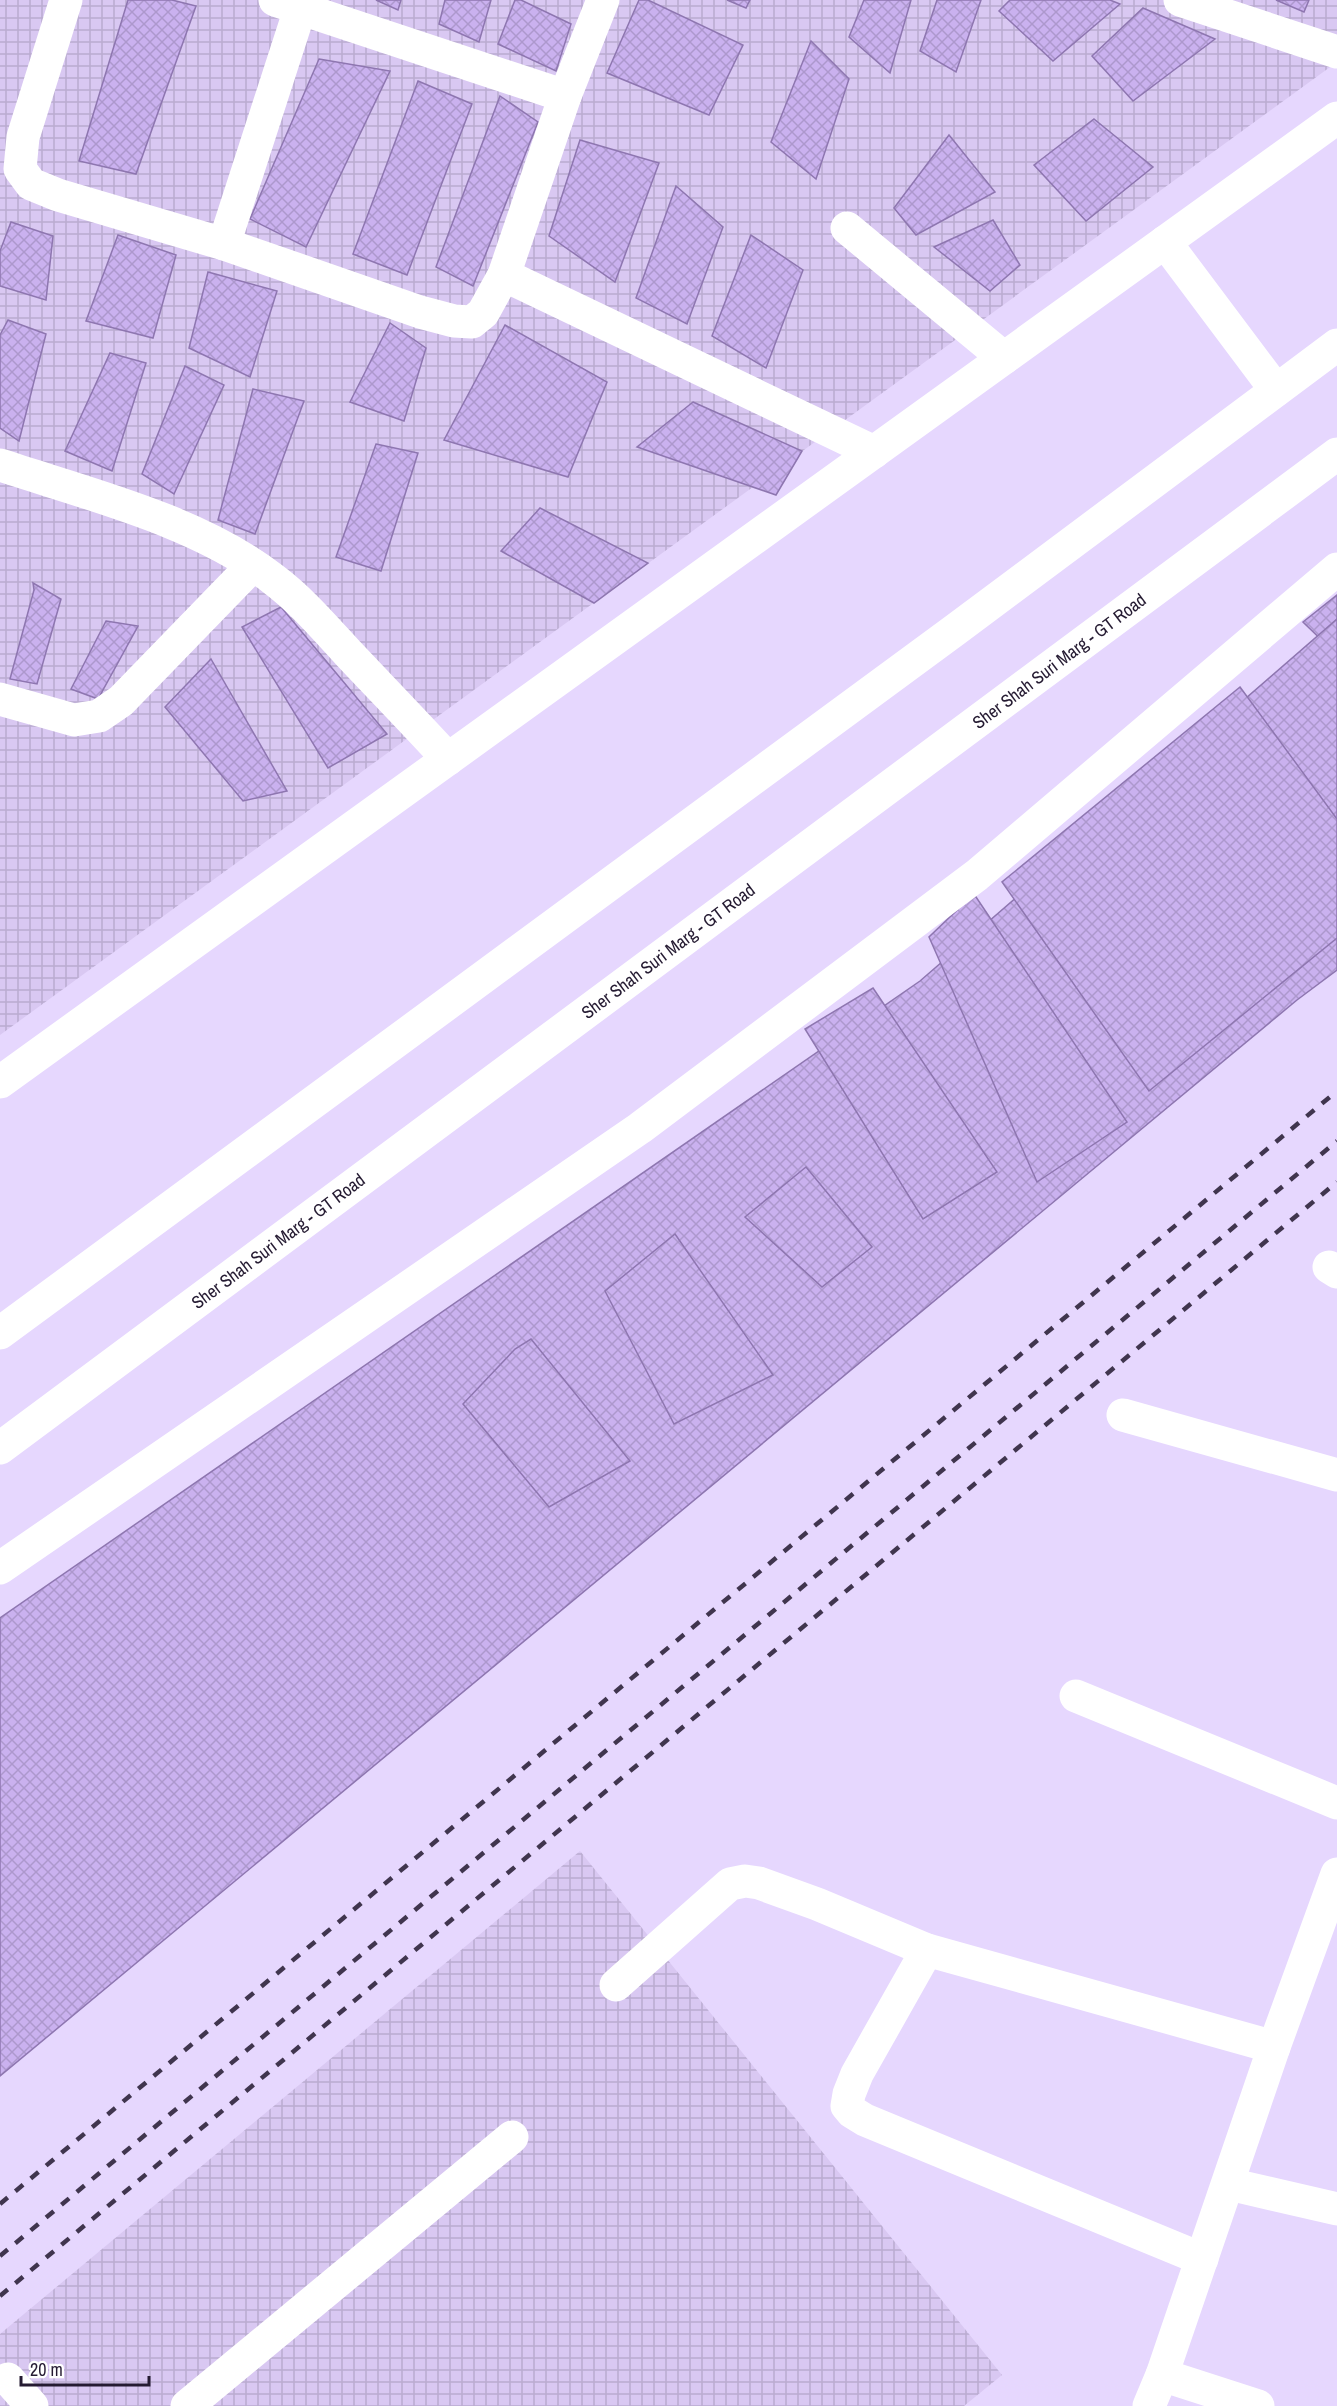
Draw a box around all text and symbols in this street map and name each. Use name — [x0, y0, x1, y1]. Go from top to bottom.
street label: Sher Shah Suri Marg - GT Road — [967, 587, 1151, 735]
street label: Sher Shah Suri Marg - GT Road — [576, 877, 760, 1025]
street label: Sher Shah Suri Marg - GT Road — [186, 1167, 370, 1315]
scale bar — [21, 2349, 148, 2387]
text: 20 m — [30, 2357, 63, 2382]

